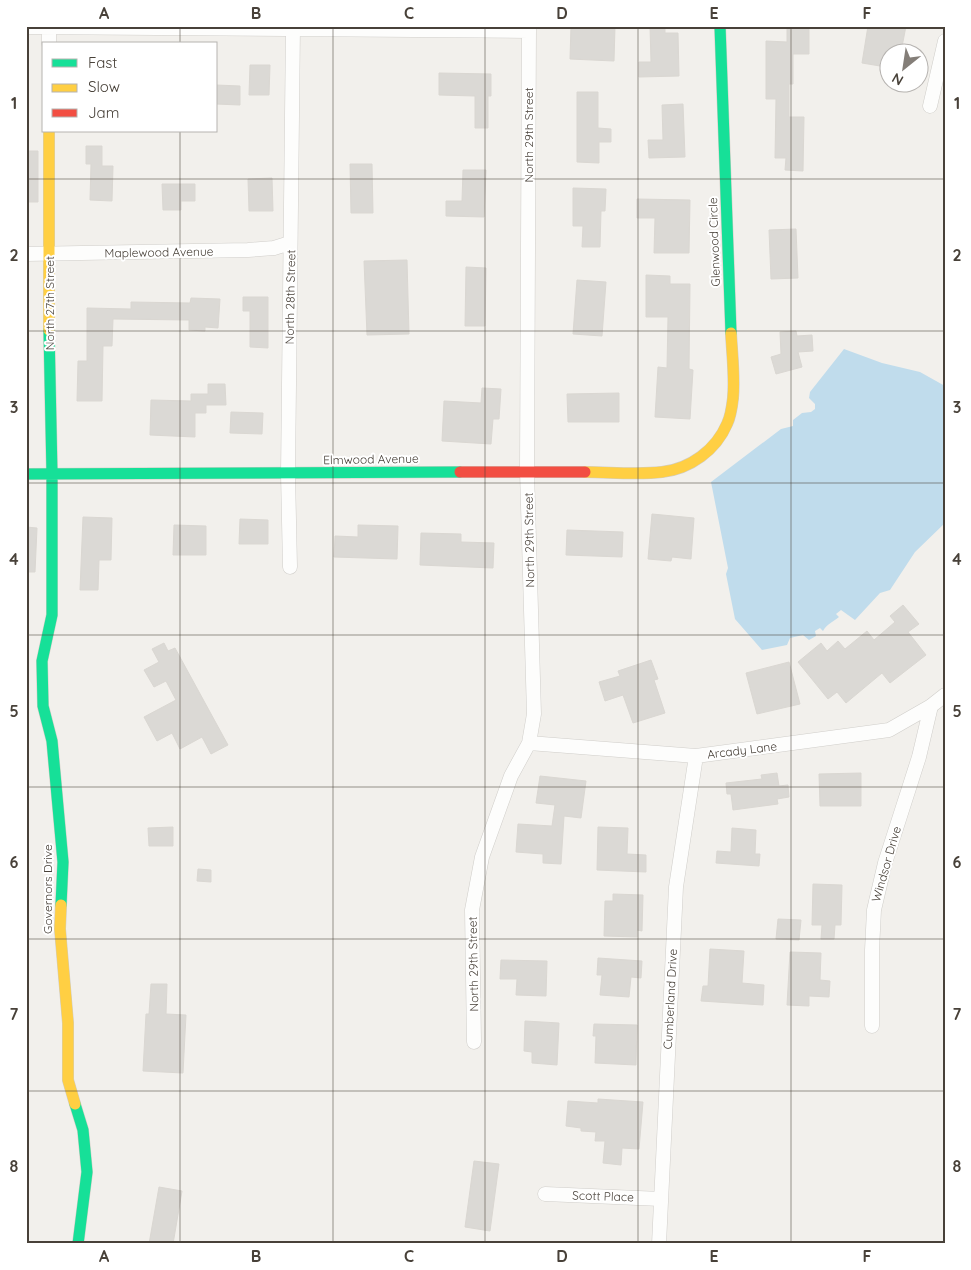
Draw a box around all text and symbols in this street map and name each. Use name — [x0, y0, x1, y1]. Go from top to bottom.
text: A — [99, 3, 110, 23]
text: B — [251, 3, 261, 23]
text: C — [404, 3, 414, 23]
text: D — [556, 3, 568, 23]
text: E — [709, 3, 719, 23]
text: F — [863, 3, 872, 23]
legend — [42, 42, 218, 132]
north arrow — [878, 42, 928, 92]
text: Fast — [88, 53, 117, 72]
text: N — [889, 69, 906, 90]
text: Slow — [88, 77, 120, 96]
street label: North 29th Street — [521, 87, 536, 183]
text: 1 — [11, 93, 17, 113]
text: 1 — [954, 93, 960, 113]
text: Jam — [88, 103, 119, 122]
street label: Glenwood Circle — [705, 197, 723, 287]
street label: Maplewood Avenue — [104, 244, 214, 260]
text: 2 — [9, 245, 19, 265]
text: 2 — [952, 245, 962, 265]
street label: North 28th Street — [282, 249, 298, 345]
street label: North 27th Street — [42, 256, 57, 350]
text: 3 — [10, 397, 18, 417]
text: 3 — [953, 397, 961, 417]
street label: Elmwood Avenue — [323, 451, 419, 467]
street label: North 29th Street — [521, 492, 537, 588]
text: 4 — [9, 549, 19, 569]
text: 4 — [952, 549, 962, 569]
text: 5 — [9, 701, 19, 721]
text: 5 — [952, 701, 962, 721]
street label: Arcady Lane — [706, 738, 778, 762]
street label: Windsor Drive — [868, 824, 904, 904]
street label: Governors Drive — [40, 844, 55, 934]
text: 6 — [10, 852, 19, 872]
text: 6 — [953, 852, 962, 872]
street label: North 29th Street — [465, 916, 481, 1012]
street label: Cumberland Drive — [660, 948, 680, 1050]
text: 7 — [10, 1004, 19, 1024]
text: 7 — [953, 1004, 962, 1024]
text: 8 — [10, 1156, 19, 1176]
text: 8 — [953, 1156, 962, 1176]
street label: Scott Place — [572, 1187, 634, 1205]
text: A — [99, 1246, 110, 1266]
text: B — [251, 1246, 261, 1266]
text: C — [404, 1246, 414, 1266]
text: D — [556, 1246, 568, 1266]
text: E — [709, 1246, 719, 1266]
text: F — [863, 1246, 872, 1266]

